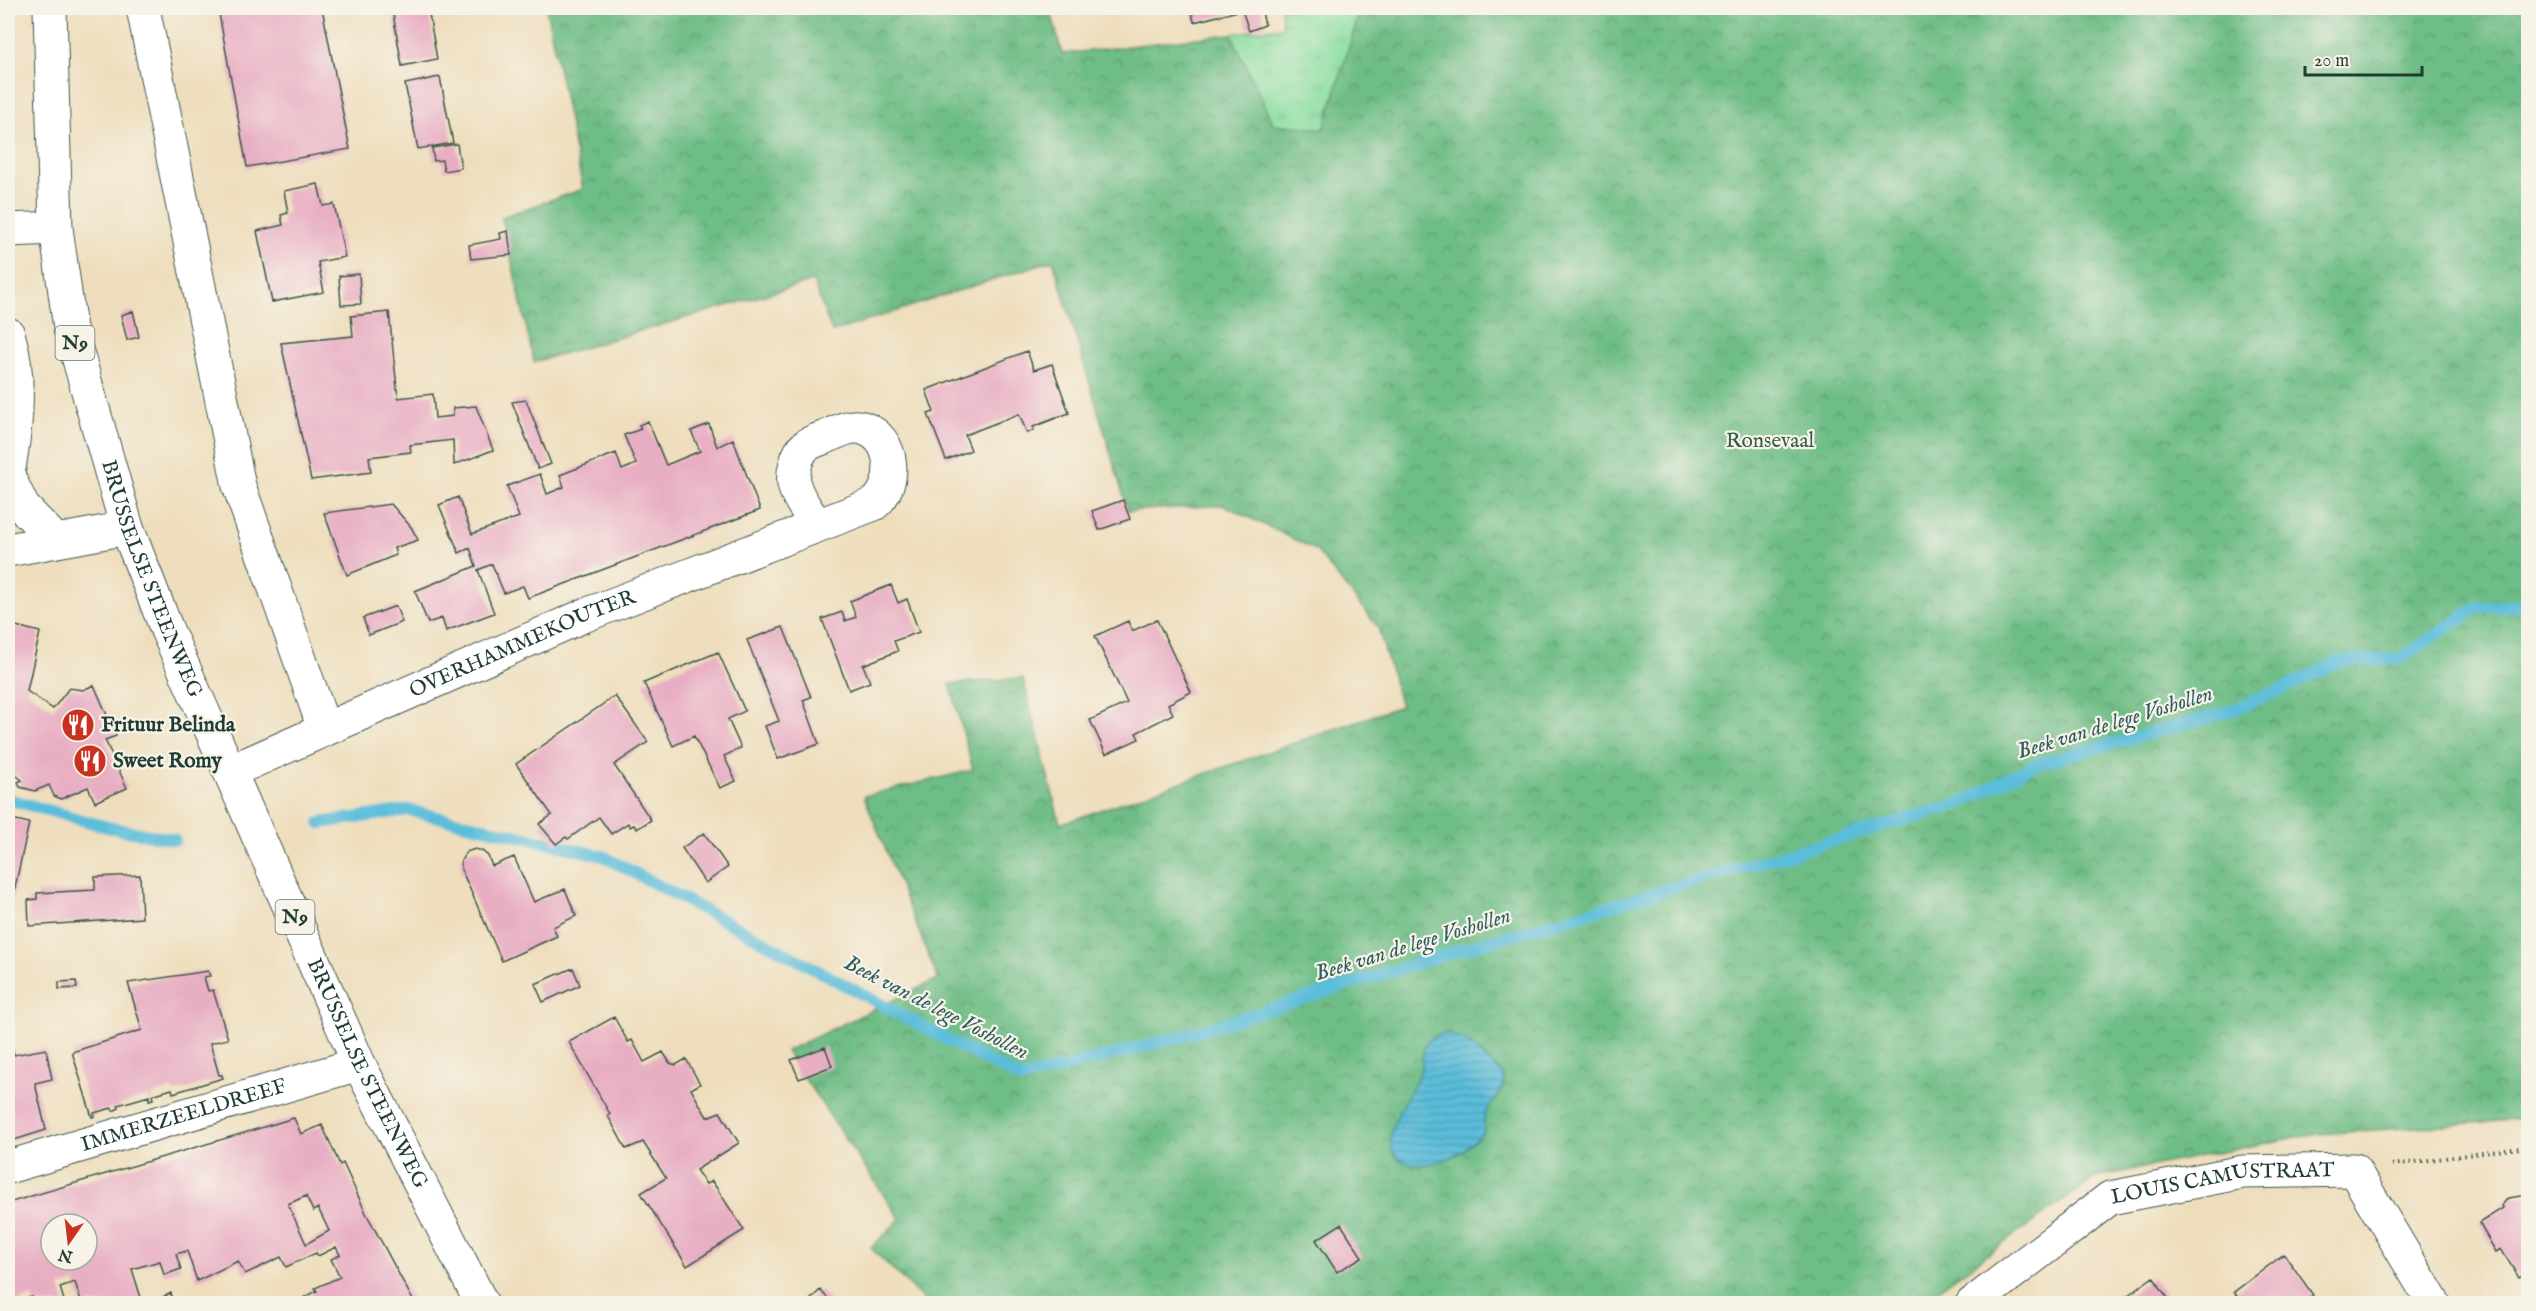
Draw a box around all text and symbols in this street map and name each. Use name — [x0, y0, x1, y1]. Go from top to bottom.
scale bar — [2305, 39, 2422, 77]
text: 20 m — [2314, 50, 2349, 73]
road number: N9 — [56, 326, 94, 360]
park label: Ronsevaal — [1726, 428, 1814, 455]
street label: BRUSSELSE STEENWEG — [95, 457, 209, 702]
street label: OVERHAMMEKOUTER — [405, 583, 640, 704]
water label: Beek van de lege Voshollen — [2014, 680, 2216, 766]
restaurant icon: Frituur Belinda — [60, 707, 96, 743]
place label: Frituur Belinda — [101, 712, 236, 739]
restaurant icon: Sweet Romy — [72, 743, 108, 779]
place label: Sweet Romy — [113, 748, 223, 775]
road number: N9 — [276, 900, 314, 934]
water label: Beek van de lege Voshollen — [1312, 902, 1514, 988]
water label: Beek van de lege Voshollen — [839, 949, 1033, 1067]
street label: BRUSSELSE STEENWEG — [300, 954, 434, 1193]
street label: IMMERZEELDREEF — [78, 1073, 289, 1158]
street label: LOUIS CAMUSTRAAT — [2108, 1157, 2335, 1211]
north arrow — [39, 1212, 99, 1272]
text: N — [57, 1243, 76, 1266]

